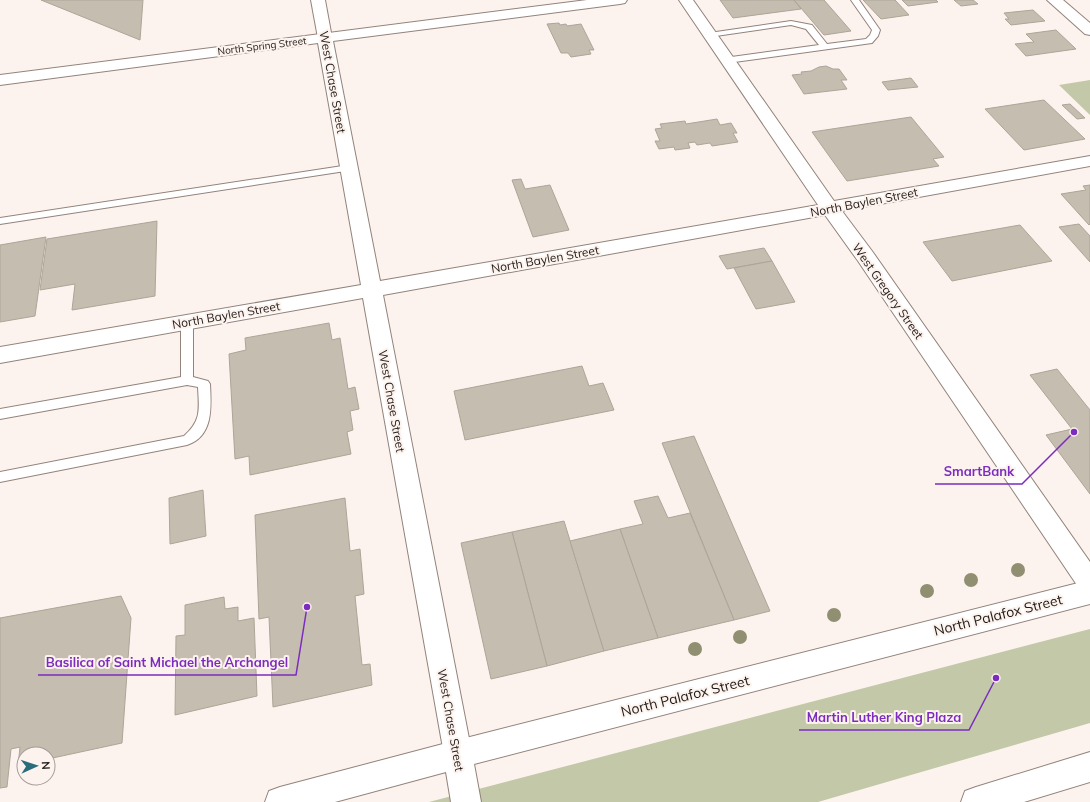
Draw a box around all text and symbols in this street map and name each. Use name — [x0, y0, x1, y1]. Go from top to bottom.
street label: West Chase Street — [317, 30, 349, 134]
street label: North Spring Street — [217, 34, 308, 58]
street label: North Baylen Street — [809, 184, 919, 220]
street label: West Gregory Street — [849, 240, 927, 342]
street label: North Baylen Street — [490, 242, 600, 276]
street label: North Baylen Street — [171, 298, 281, 332]
street label: West Chase Street — [376, 349, 408, 453]
callout: SmartBank — [935, 459, 1022, 484]
text: SmartBank — [944, 463, 1015, 479]
street label: North Palafox Street — [932, 590, 1064, 640]
callout: Basilica of Saint Michael the Archangel — [38, 650, 296, 675]
text: Basilica of Saint Michael the Archangel — [46, 654, 288, 670]
street label: West Chase Street — [435, 668, 467, 772]
street label: North Palafox Street — [619, 671, 751, 721]
callout: Martin Luther King Plaza — [799, 705, 969, 730]
text: Martin Luther King Plaza — [807, 709, 961, 725]
north arrow — [16, 746, 56, 786]
text: N — [39, 761, 53, 770]

